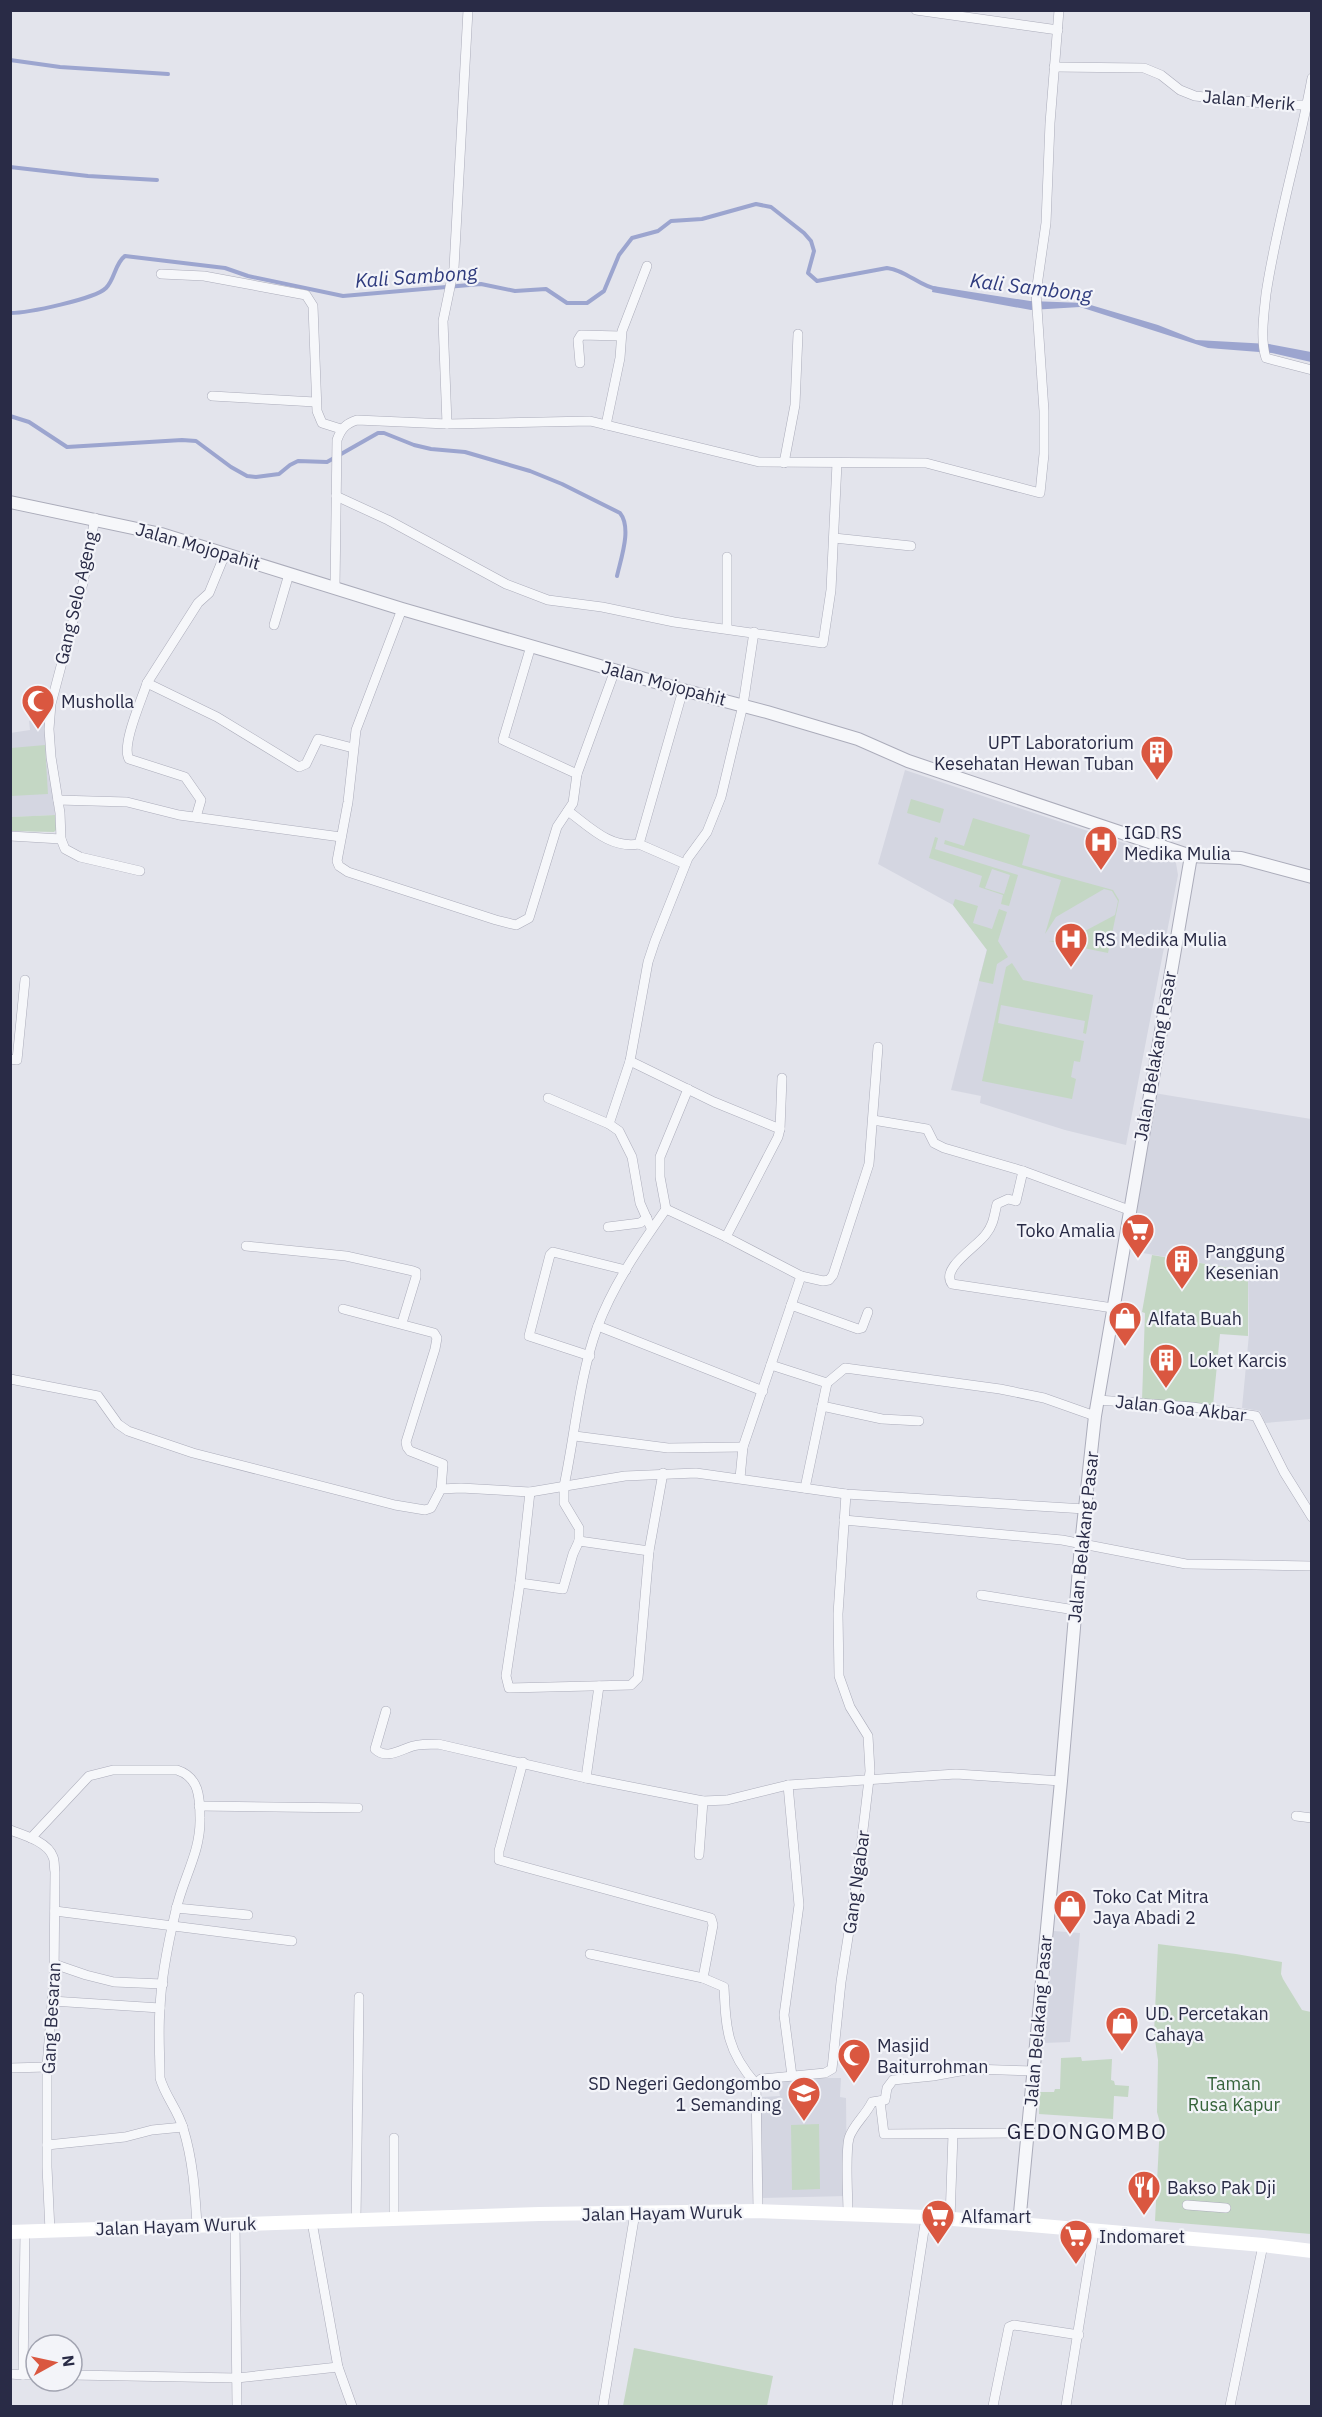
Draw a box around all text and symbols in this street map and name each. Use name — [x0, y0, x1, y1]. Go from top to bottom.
street label: Jalan Merik — [1202, 84, 1297, 116]
water label: Kali Sambong — [354, 258, 479, 294]
water label: Kali Sambong — [969, 266, 1094, 308]
street label: Jalan Mojopahit — [133, 517, 263, 575]
street label: Gang Selo Ageng — [49, 529, 103, 667]
street label: Jalan Mojopahit — [599, 655, 729, 711]
mosque icon: Musholla — [20, 683, 56, 730]
place label: Musholla — [61, 690, 135, 713]
place label: UPT Laboratorium Kesehatan Hewan Tuban — [934, 731, 1134, 775]
building icon: UPT Laboratorium Kesehatan Hewan Tuban — [1139, 734, 1175, 781]
place label: IGD RS Medika Mulia — [1124, 821, 1231, 865]
hospital icon: IGD RS Medika Mulia — [1083, 824, 1119, 871]
hospital icon: RS Medika Mulia — [1053, 921, 1089, 968]
place label: RS Medika Mulia — [1094, 928, 1227, 951]
street label: Jalan Belakang Pasar — [1129, 969, 1181, 1143]
supermarket icon: Toko Amalia — [1120, 1212, 1156, 1259]
place label: Toko Amalia — [1016, 1219, 1115, 1242]
place label: Panggung Kesenian — [1205, 1240, 1285, 1284]
building icon: Panggung Kesenian — [1164, 1243, 1200, 1290]
shop icon: Alfata Buah — [1107, 1300, 1143, 1347]
place label: Alfata Buah — [1148, 1307, 1242, 1330]
building icon: Loket Karcis — [1148, 1342, 1184, 1389]
place label: Loket Karcis — [1189, 1349, 1287, 1372]
street label: Jalan Goa Akbar — [1114, 1390, 1248, 1426]
street label: Jalan Belakang Pasar — [1063, 1450, 1103, 1624]
street label: Gang Ngabar — [837, 1828, 875, 1935]
place label: Toko Cat Mitra Jaya Abadi 2 — [1093, 1885, 1209, 1929]
shop icon: Toko Cat Mitra Jaya Abadi 2 — [1052, 1888, 1088, 1935]
street label: Jalan Belakang Pasar — [1019, 1934, 1057, 2108]
street label: Gang Besaran — [37, 1961, 65, 2075]
place label: UD. Percetakan Cahaya — [1145, 2002, 1269, 2046]
shop icon: UD. Percetakan Cahaya — [1104, 2005, 1140, 2052]
place label: Masjid Baiturrohman — [877, 2034, 988, 2078]
mosque icon: Masjid Baiturrohman — [836, 2037, 872, 2084]
place label: SD Negeri Gedongombo 1 Semanding — [588, 2072, 781, 2116]
park label: Taman Rusa Kapur — [1188, 2072, 1281, 2116]
school or university icon: SD Negeri Gedongombo 1 Semanding — [786, 2075, 822, 2122]
district label: GEDONGOMBO — [1007, 2117, 1167, 2145]
restaurant icon: Bakso Pak Dji — [1126, 2169, 1162, 2216]
place label: Bakso Pak Dji — [1167, 2176, 1276, 2199]
supermarket icon: Alfamart — [920, 2198, 956, 2245]
street label: Jalan Hayam Wuruk — [581, 2200, 743, 2226]
place label: Alfamart — [961, 2205, 1031, 2228]
street label: Jalan Hayam Wuruk — [95, 2212, 257, 2240]
supermarket icon: Indomaret — [1058, 2218, 1094, 2265]
place label: Indomaret — [1099, 2225, 1185, 2248]
north arrow — [24, 2333, 84, 2393]
text: N — [58, 2354, 80, 2368]

